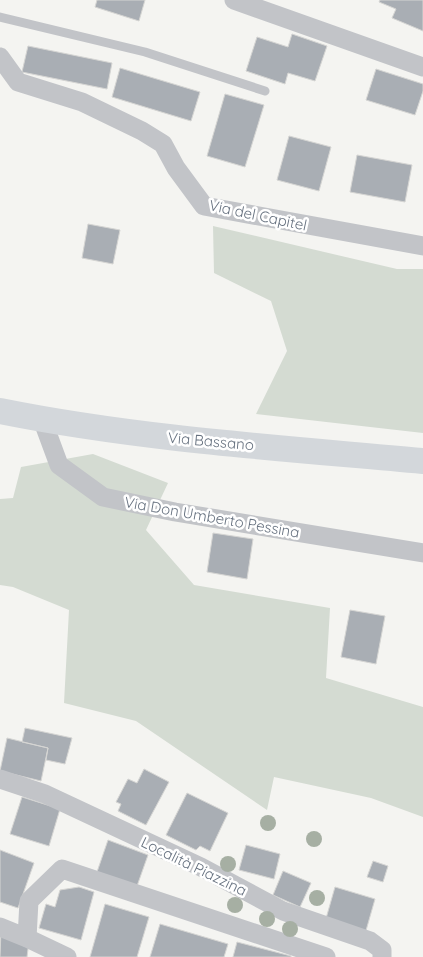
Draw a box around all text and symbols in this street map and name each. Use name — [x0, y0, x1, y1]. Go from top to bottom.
street label: Via del Capitel — [207, 195, 309, 235]
street label: Via Bassano — [167, 428, 255, 454]
street label: Via Don Umberto Pessina — [123, 492, 301, 542]
street label: Località Piazzina — [138, 832, 250, 900]

